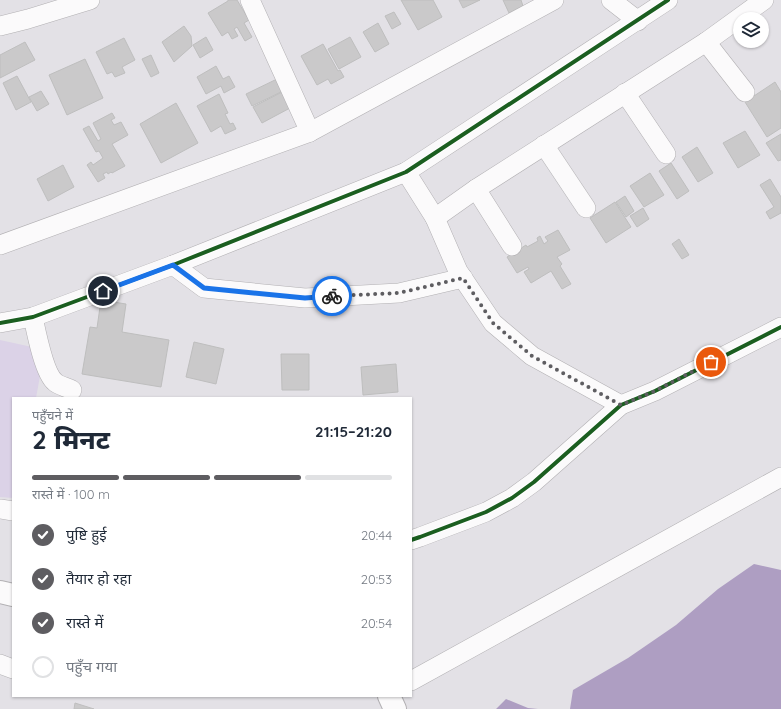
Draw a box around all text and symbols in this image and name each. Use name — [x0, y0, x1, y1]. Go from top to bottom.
map controls — [733, 12, 769, 48]
button: layers — [733, 12, 769, 48]
pin — [86, 274, 120, 308]
courier — [312, 276, 352, 316]
icon: home — [92, 280, 114, 302]
icon: bike — [321, 285, 343, 307]
pin — [694, 345, 728, 379]
icon: bag — [700, 351, 722, 373]
text: पहुँचने में — [32, 407, 73, 423]
text: 21:15–21:20 — [315, 422, 392, 441]
text: 2 मिनट — [32, 423, 110, 456]
text: रास्ते में · 100 m — [32, 486, 110, 502]
icon: check — [32, 524, 54, 546]
text: पुष्टि हुई — [66, 525, 107, 544]
text: 20:44 — [361, 527, 392, 543]
icon: check — [32, 568, 54, 590]
text: तैयार हो रहा — [66, 569, 131, 588]
text: 20:53 — [361, 571, 392, 587]
icon: check — [32, 612, 54, 634]
text: रास्ते में — [66, 613, 103, 632]
text: 20:54 — [361, 615, 392, 631]
text: पहुँच गया — [66, 657, 117, 676]

